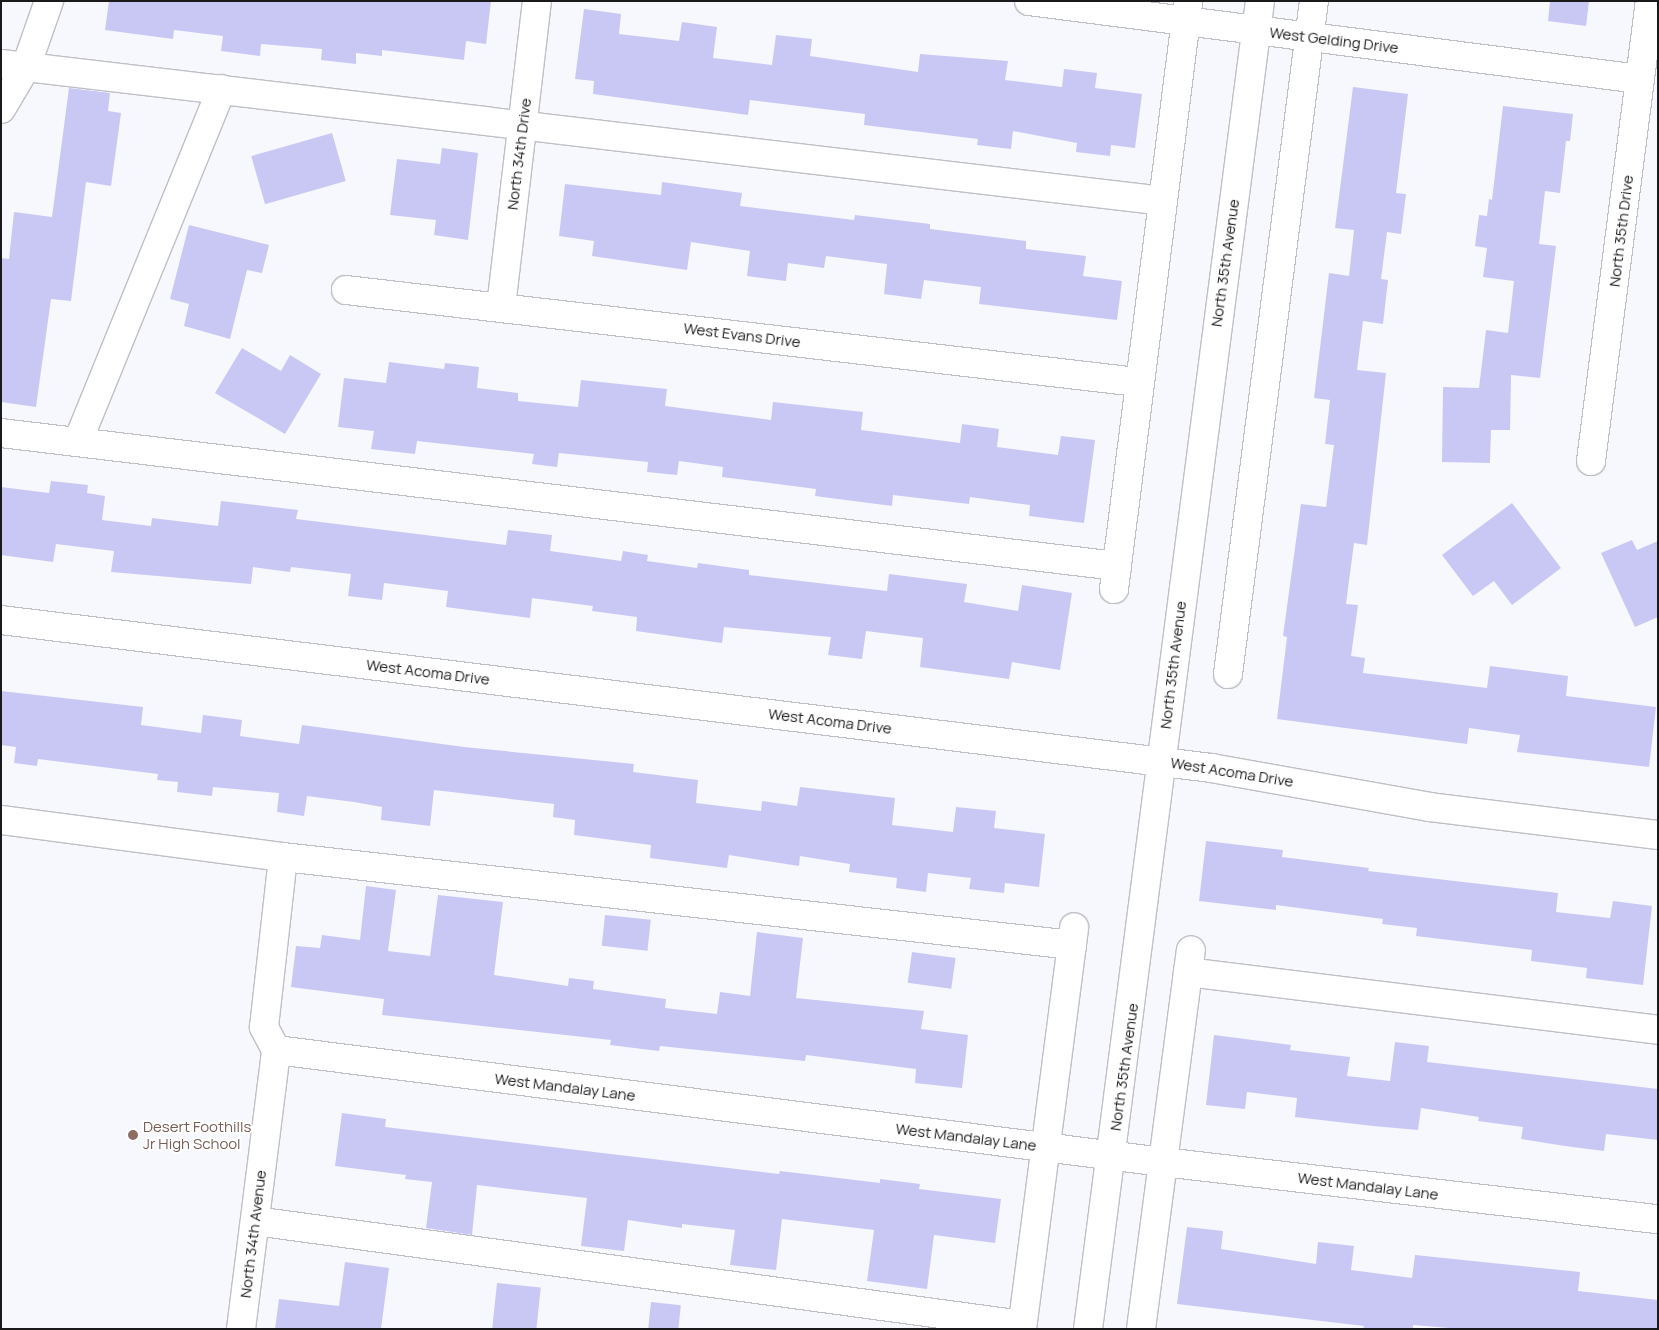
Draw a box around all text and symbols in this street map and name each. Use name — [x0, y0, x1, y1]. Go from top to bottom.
street label: West Gelding Drive — [1268, 23, 1400, 57]
street label: North 34th Drive — [503, 97, 535, 211]
street label: North 35th Drive — [1605, 174, 1637, 288]
street label: North 35th Avenue — [1207, 198, 1243, 328]
street label: West Evans Drive — [682, 319, 802, 351]
street label: North 35th Avenue — [1156, 600, 1190, 730]
street label: West Acoma Drive — [365, 655, 491, 689]
street label: West Acoma Drive — [767, 704, 893, 738]
street label: West Acoma Drive — [1169, 753, 1295, 791]
street label: North 35th Avenue — [1106, 1002, 1142, 1132]
street label: West Mandalay Lane — [494, 1069, 636, 1105]
place label: Desert Foothills Jr High School — [143, 1117, 251, 1152]
street label: West Mandalay Lane — [895, 1119, 1037, 1155]
marker: Desert Foothills Jr High School — [127, 1129, 139, 1141]
street label: West Mandalay Lane — [1297, 1168, 1439, 1204]
street label: North 34th Avenue — [236, 1169, 270, 1299]

